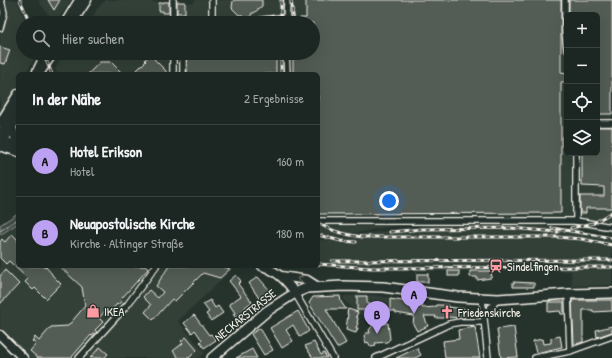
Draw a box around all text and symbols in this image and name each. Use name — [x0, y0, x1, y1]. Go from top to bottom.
map controls — [564, 12, 600, 156]
button: + — [564, 12, 600, 48]
search box — [16, 16, 320, 60]
icon: search — [30, 27, 52, 49]
text: Hier suchen — [62, 28, 124, 49]
button: − — [564, 48, 600, 84]
button: locate — [564, 84, 600, 120]
text: In der Nähe — [32, 87, 101, 110]
text: 2 Ergebnisse — [244, 89, 304, 107]
button: layers — [564, 120, 600, 156]
text: Hotel Erikson — [70, 141, 142, 162]
text: A — [42, 152, 48, 170]
text: 160 m — [276, 152, 304, 170]
text: Hotel — [70, 162, 94, 180]
your location — [379, 191, 399, 211]
text: Neuapostolische Kirche — [70, 213, 195, 234]
text: B — [42, 224, 48, 242]
text: 180 m — [276, 224, 304, 242]
text: Kirche · Altinger Straße — [70, 234, 184, 252]
station icon: Sindelfingen — [488, 258, 504, 274]
place label: Sindelfingen — [507, 258, 559, 275]
one-way arrow — [297, 275, 303, 284]
pin: A — [401, 281, 427, 314]
street label: NECKARSTRASSE — [211, 284, 280, 345]
pin: B — [364, 301, 390, 334]
shop icon: IKEA — [85, 303, 101, 319]
place label: IKEA — [104, 303, 124, 320]
church icon: Friedenskirche — [439, 304, 455, 320]
place label: Friedenskirche — [457, 304, 521, 321]

